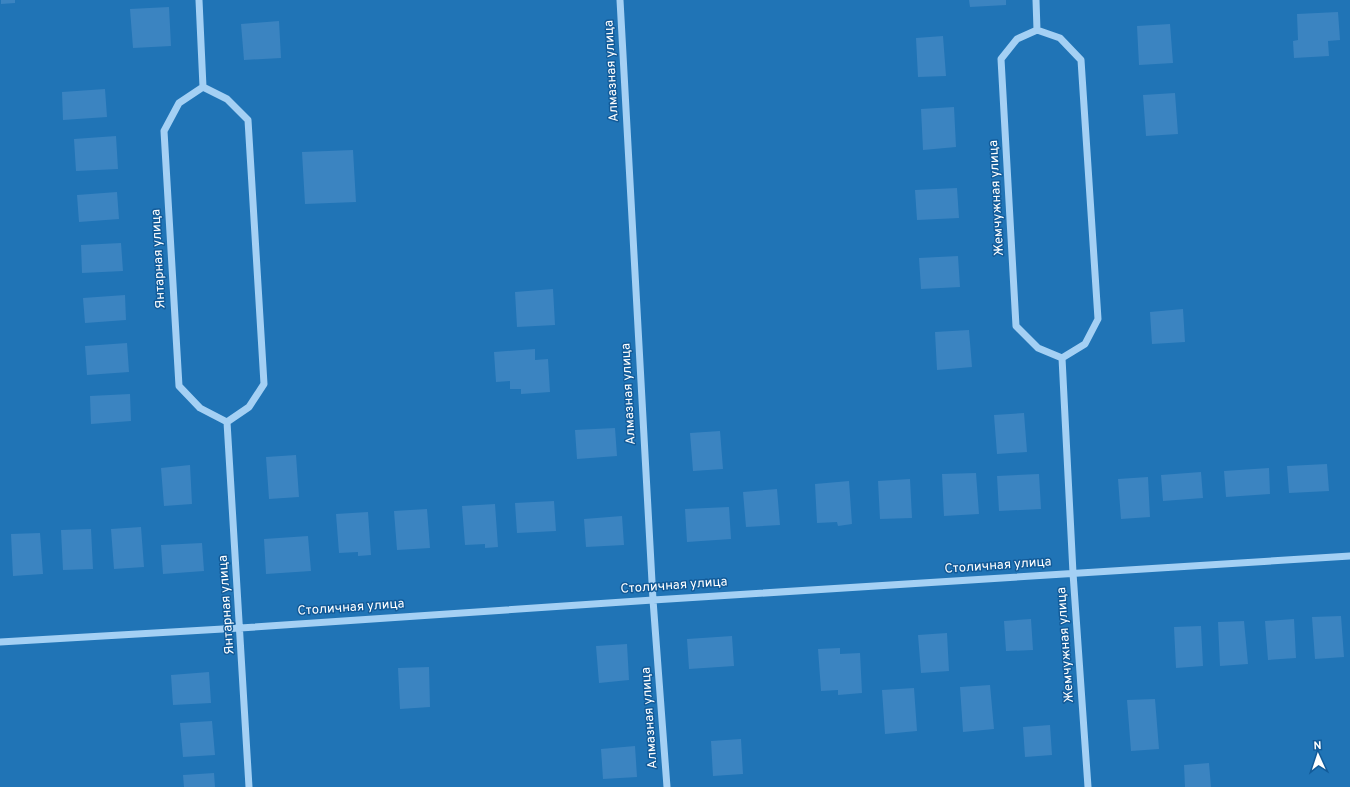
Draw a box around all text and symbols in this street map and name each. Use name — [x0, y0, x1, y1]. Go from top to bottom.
street label: Алмазная улица — [601, 20, 623, 122]
street label: Жемчужная улица — [986, 140, 1008, 256]
street label: Янтарная улица — [148, 209, 170, 309]
street label: Алмазная улица — [618, 343, 640, 445]
street label: Столичная улица — [944, 554, 1052, 578]
street label: Янтарная улица — [216, 555, 238, 655]
street label: Столичная улица — [620, 574, 728, 598]
street label: Жемчужная улица — [1054, 587, 1078, 703]
street label: Столичная улица — [297, 596, 405, 620]
street label: Алмазная улица — [638, 667, 662, 769]
north arrow — [1298, 735, 1338, 775]
text: N — [1313, 739, 1322, 753]

